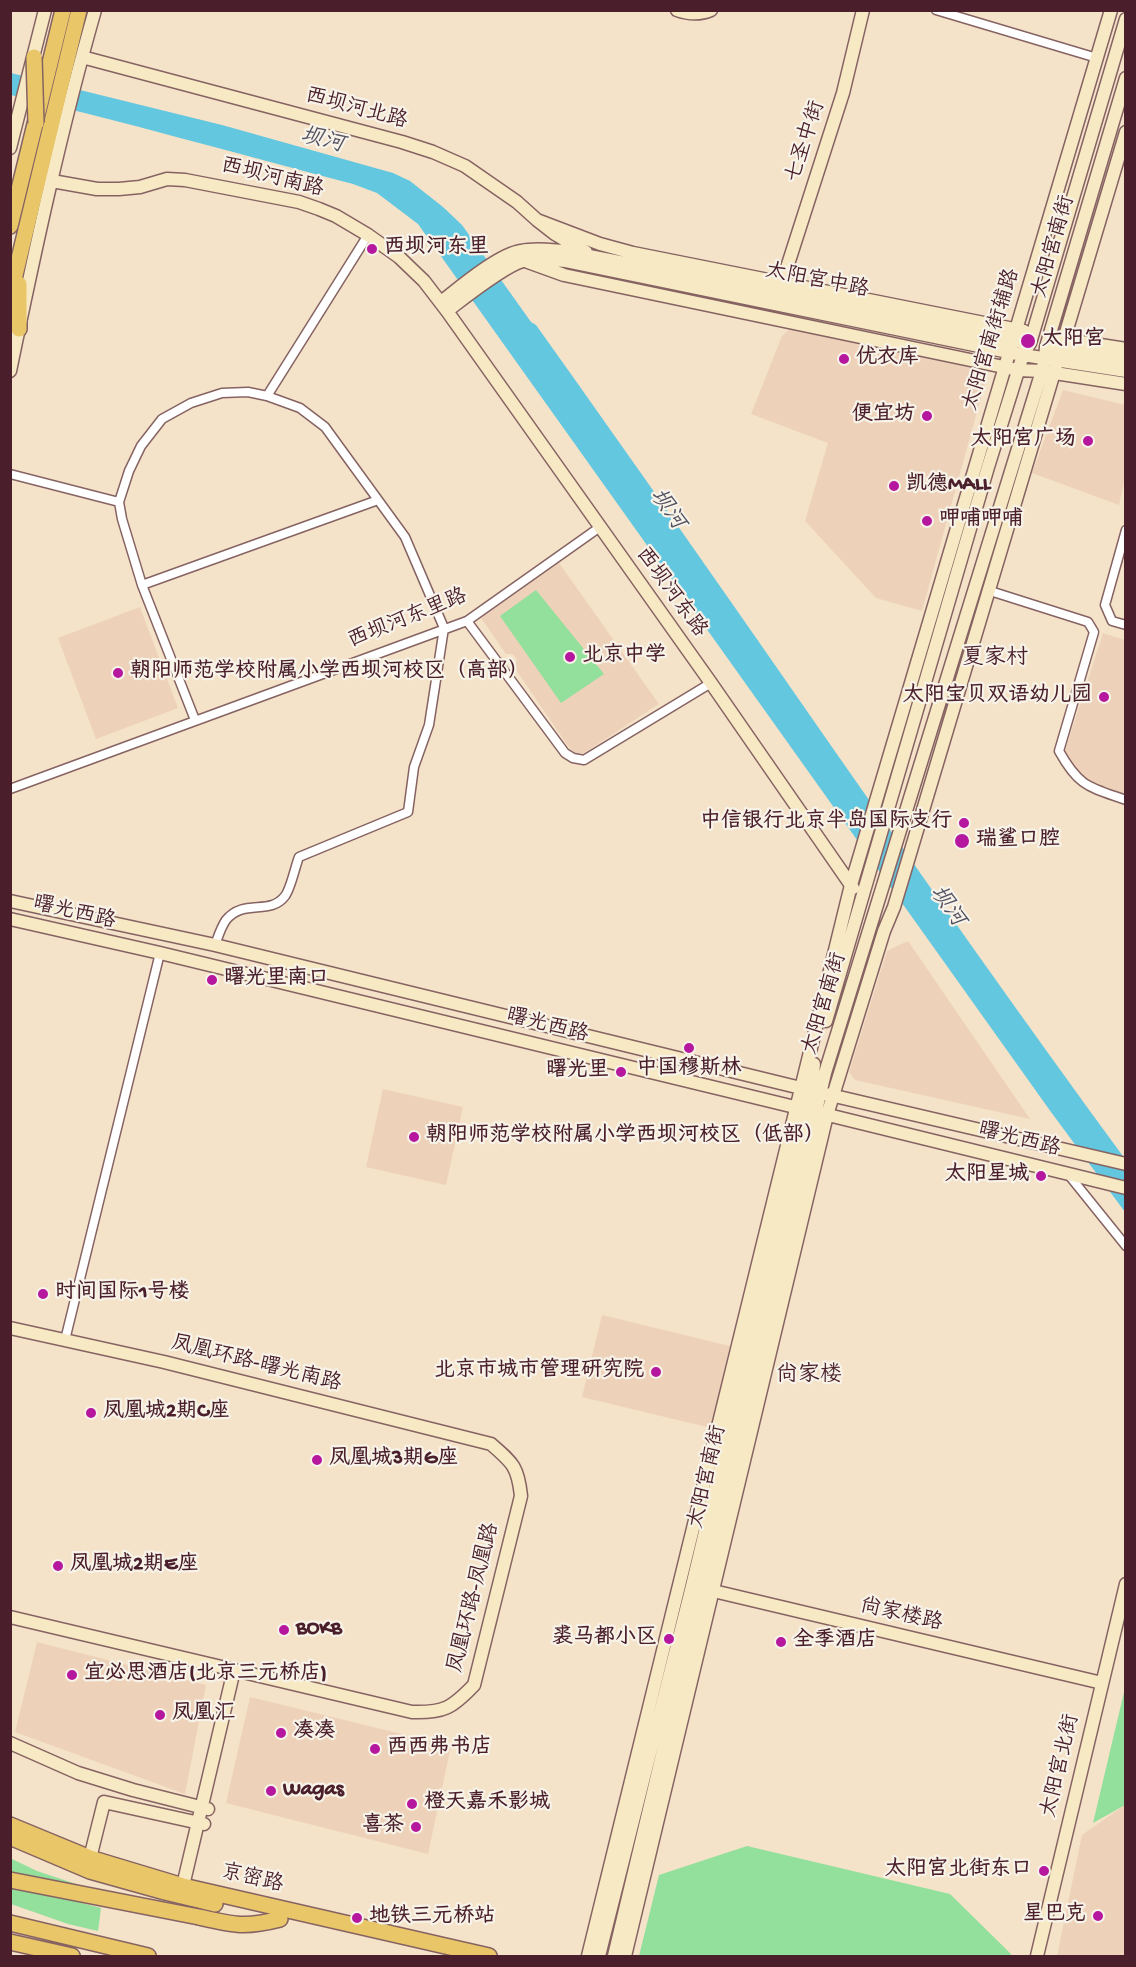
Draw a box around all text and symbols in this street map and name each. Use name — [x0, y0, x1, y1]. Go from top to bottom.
street label: 西坝河北路 — [302, 84, 410, 136]
street label: 七圣中街 — [782, 98, 832, 186]
water label: 坝河 — [297, 124, 347, 160]
street label: 西坝河南路 — [218, 154, 326, 204]
street label: 太阳宫南街 — [1028, 193, 1082, 301]
place label: 西坝河东里 — [384, 236, 489, 262]
marker: 西坝河东里 — [365, 242, 379, 256]
street label: 太阳宫中路 — [763, 260, 871, 304]
street label: 太阳宫南街辅路 — [959, 266, 1027, 414]
place label: 太阳宫 — [1042, 328, 1105, 354]
marker: 太阳宫 — [1019, 332, 1037, 350]
place label: 优衣库 — [856, 346, 919, 372]
marker: 优衣库 — [837, 352, 851, 366]
place label: 便宜坊 — [852, 403, 915, 429]
marker: 便宜坊 — [920, 409, 934, 423]
place label: 太阳宫广场 — [971, 428, 1076, 454]
marker: 太阳宫广场 — [1081, 434, 1095, 448]
place label: 凯德MALL — [906, 473, 990, 499]
marker: 凯德MALL — [887, 479, 901, 493]
water label: 坝河 — [643, 484, 689, 536]
place label: 呷哺呷哺 — [939, 508, 1023, 534]
marker: 呷哺呷哺 — [920, 514, 934, 528]
street label: 西坝河东路 — [629, 543, 711, 643]
street label: 西坝河东里路 — [345, 585, 471, 655]
place label: 北京中学 — [582, 644, 666, 670]
district label: 夏家村 — [962, 647, 1028, 673]
marker: 北京中学 — [563, 650, 577, 664]
place label: 朝阳师范学校附属小学西坝河校区（高部） — [130, 660, 529, 686]
marker: 朝阳师范学校附属小学西坝河校区（高部） — [111, 666, 125, 680]
place label: 太阳宝贝双语幼儿园 — [903, 684, 1092, 710]
marker: 太阳宝贝双语幼儿园 — [1097, 690, 1111, 704]
place label: 中信银行北京半岛国际支行 — [700, 810, 952, 836]
marker: 中信银行北京半岛国际支行 — [957, 816, 971, 830]
place label: 瑞鲨口腔 — [976, 828, 1060, 854]
marker: 瑞鲨口腔 — [953, 832, 971, 850]
water label: 坝河 — [923, 881, 969, 933]
street label: 曙光西路 — [30, 892, 118, 936]
street label: 太阳宫南街 — [799, 950, 853, 1058]
place label: 曙光里南口 — [224, 967, 329, 993]
marker: 曙光里南口 — [205, 973, 219, 987]
street label: 曙光西路 — [503, 1005, 591, 1049]
marker: 中国穆斯林 — [682, 1041, 696, 1055]
place label: 中国穆斯林 — [637, 1057, 741, 1083]
place label: 曙光里 — [546, 1059, 609, 1085]
marker: 曙光里 — [614, 1065, 628, 1079]
street label: 曙光西路 — [975, 1119, 1063, 1163]
place label: 朝阳师范学校附属小学西坝河校区（低部） — [426, 1124, 825, 1150]
marker: 朝阳师范学校附属小学西坝河校区（低部） — [407, 1130, 421, 1144]
place label: 太阳星城 — [945, 1163, 1029, 1189]
marker: 太阳星城 — [1034, 1169, 1048, 1183]
place label: 时间国际1号楼 — [55, 1281, 189, 1307]
marker: 时间国际1号楼 — [36, 1287, 50, 1301]
street label: 凤凰环路-曙光南路 — [168, 1332, 344, 1398]
place label: 北京市城市管理研究院 — [434, 1359, 644, 1385]
district label: 尚家楼 — [776, 1364, 842, 1390]
marker: 北京市城市管理研究院 — [649, 1365, 663, 1379]
place label: 凤凰城2期C座 — [103, 1400, 230, 1426]
marker: 凤凰城2期C座 — [84, 1406, 98, 1420]
street label: 太阳宫南街 — [685, 1423, 733, 1531]
place label: 凤凰城3期G座 — [329, 1447, 458, 1473]
marker: 凤凰城3期G座 — [310, 1453, 324, 1467]
street label: 凤凰环路-凤凰路 — [444, 1520, 506, 1676]
place label: 凤凰城2期E座 — [70, 1553, 198, 1579]
marker: 凤凰城2期E座 — [51, 1559, 65, 1573]
street label: 尚家楼路 — [857, 1594, 945, 1638]
place label: BOKB — [296, 1617, 342, 1643]
marker: BOKB — [277, 1623, 291, 1637]
place label: 裘马都小区 — [552, 1626, 657, 1652]
place label: 全季酒店 — [793, 1629, 877, 1655]
marker: 裘马都小区 — [662, 1632, 676, 1646]
marker: 全季酒店 — [774, 1635, 788, 1649]
place label: 宜必思酒店(北京三元桥店) — [84, 1662, 327, 1688]
marker: 宜必思酒店(北京三元桥店) — [65, 1668, 79, 1682]
place label: 凤凰汇 — [172, 1702, 235, 1728]
marker: 凤凰汇 — [153, 1708, 167, 1722]
street label: 太阳宫北街 — [1038, 1712, 1086, 1820]
place label: 凑凑 — [293, 1720, 335, 1746]
marker: 凑凑 — [274, 1726, 288, 1740]
place label: 西西弗书店 — [387, 1736, 492, 1762]
marker: 西西弗书店 — [368, 1742, 382, 1756]
place label: Wagas — [283, 1778, 344, 1804]
marker: Wagas — [264, 1784, 278, 1798]
place label: 橙天嘉禾影城 — [424, 1791, 550, 1817]
marker: 橙天嘉禾影城 — [405, 1797, 419, 1811]
place label: 喜茶 — [362, 1814, 404, 1840]
marker: 喜茶 — [409, 1820, 423, 1834]
place label: 太阳宫北街东口 — [885, 1858, 1032, 1884]
street label: 京密路 — [218, 1861, 286, 1899]
marker: 太阳宫北街东口 — [1037, 1864, 1051, 1878]
place label: 星巴克 — [1023, 1903, 1086, 1929]
place label: 地铁三元桥站 — [369, 1905, 495, 1931]
marker: 星巴克 — [1091, 1909, 1105, 1923]
marker: 地铁三元桥站 — [350, 1911, 364, 1925]

